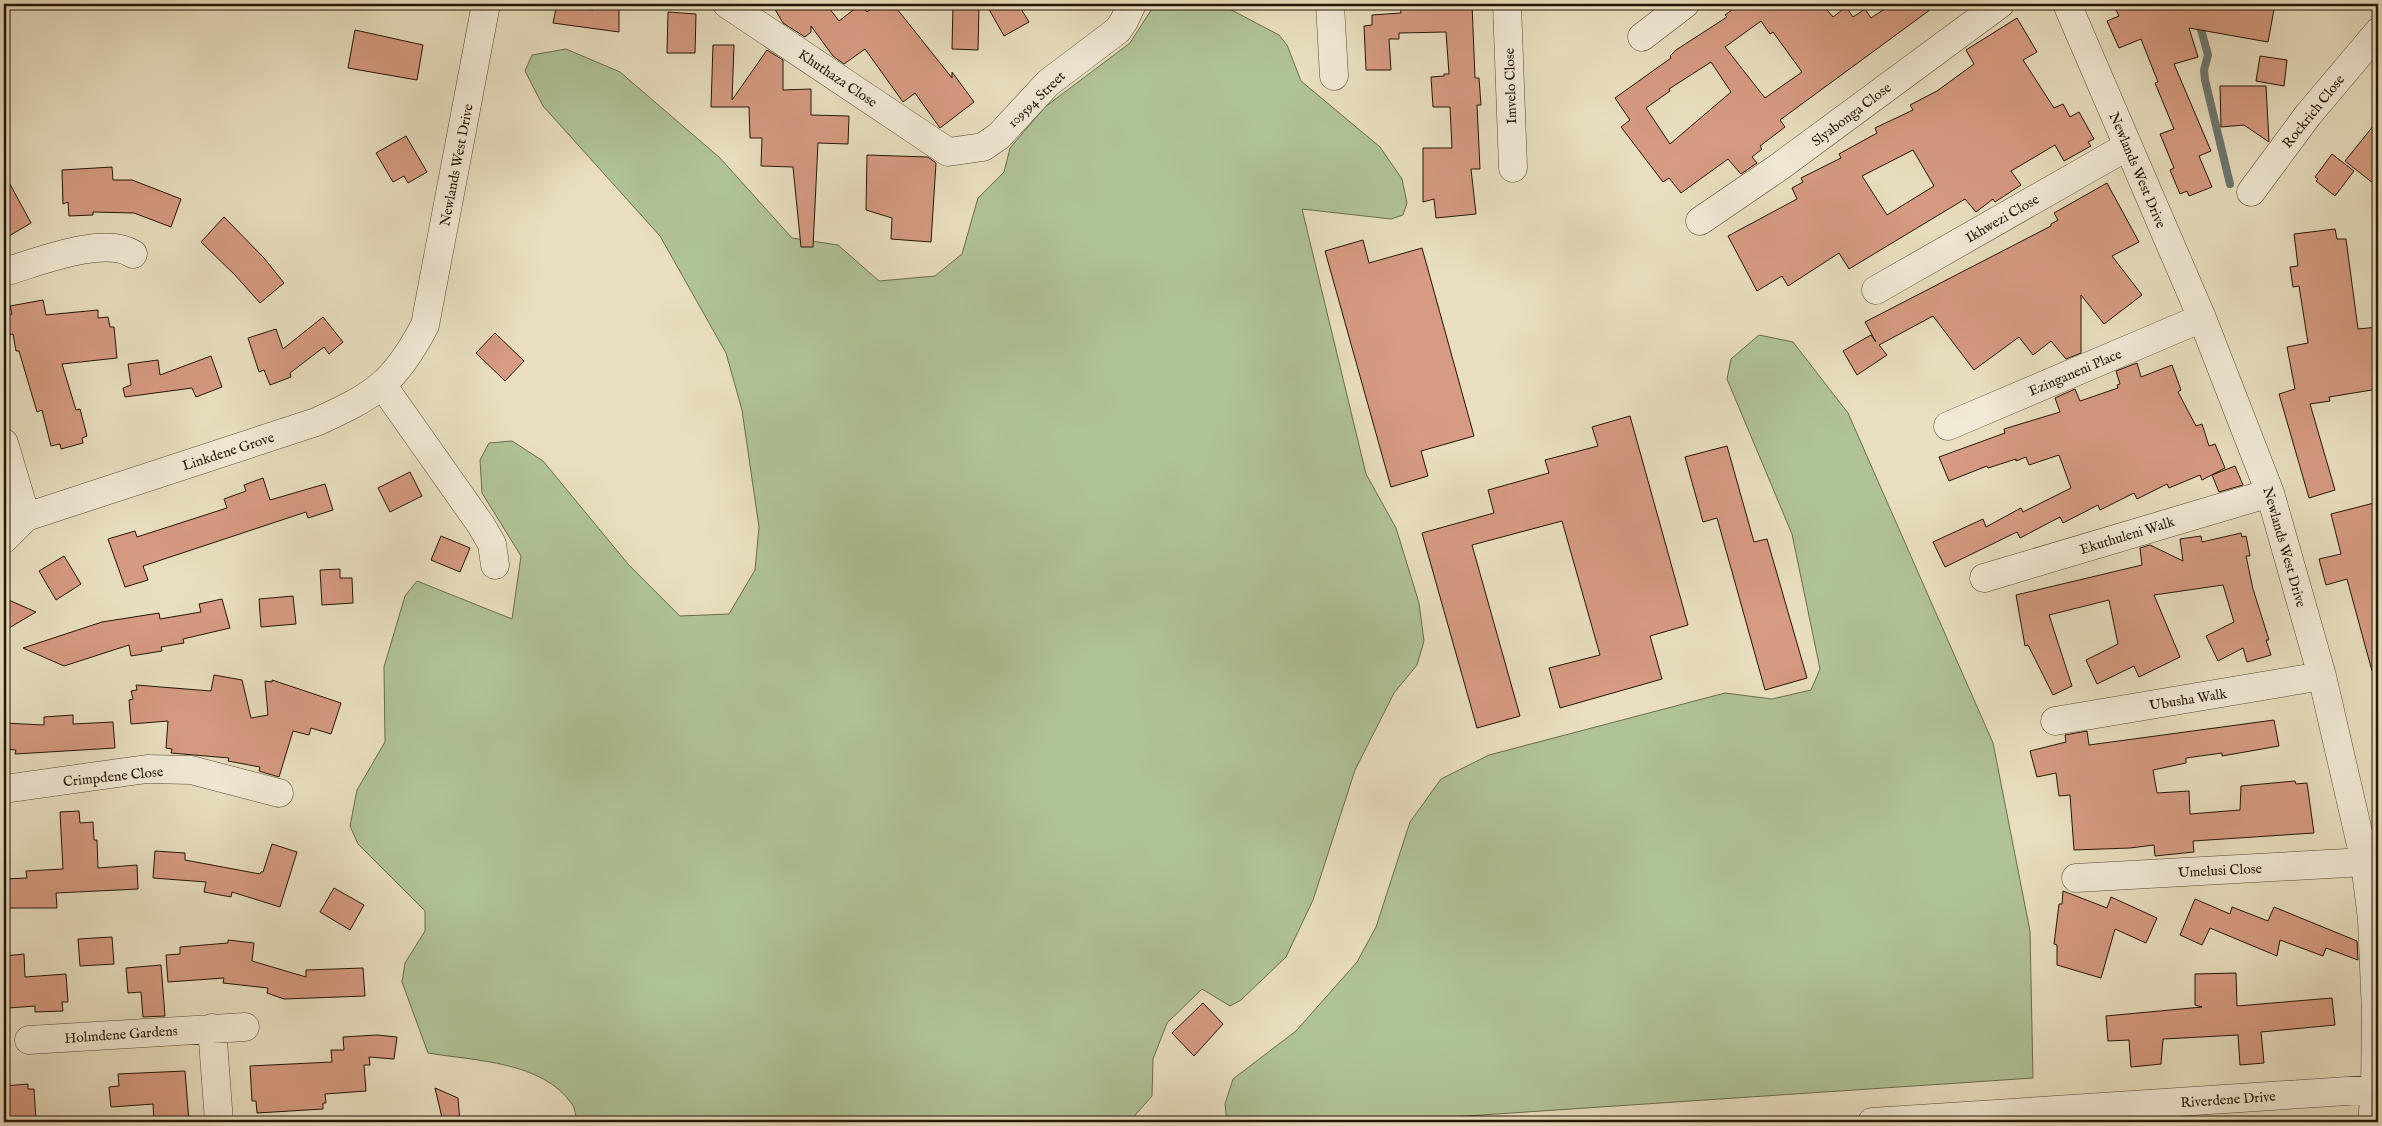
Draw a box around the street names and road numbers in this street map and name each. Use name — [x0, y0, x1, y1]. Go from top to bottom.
street label: Khuthaza Close — [795, 46, 881, 112]
street label: Imvelo Close — [1501, 47, 1521, 124]
street label: 109594 Street — [1004, 67, 1070, 132]
street label: Rockrich Close — [2279, 71, 2349, 152]
street label: Slyabonga Close — [1808, 79, 1896, 151]
street label: Newlands West Drive — [436, 102, 478, 228]
street label: Newlands West Drive — [2104, 110, 2170, 232]
street label: Ikhwezi Close — [1962, 190, 2043, 247]
street label: Ezinganeni Place — [2026, 345, 2125, 401]
street label: Linkdene Grove — [180, 428, 277, 475]
street label: Newlands West Drive — [2258, 485, 2310, 610]
street label: Ekuthuleni Walk — [2078, 513, 2177, 559]
street label: Ubusha Walk — [2148, 685, 2229, 715]
street label: Crimpdene Close — [62, 763, 165, 791]
street label: Umelusi Close — [2178, 860, 2263, 882]
street label: Holmdene Gardens — [64, 1022, 178, 1048]
street label: Riverdene Drive — [2180, 1088, 2277, 1112]

